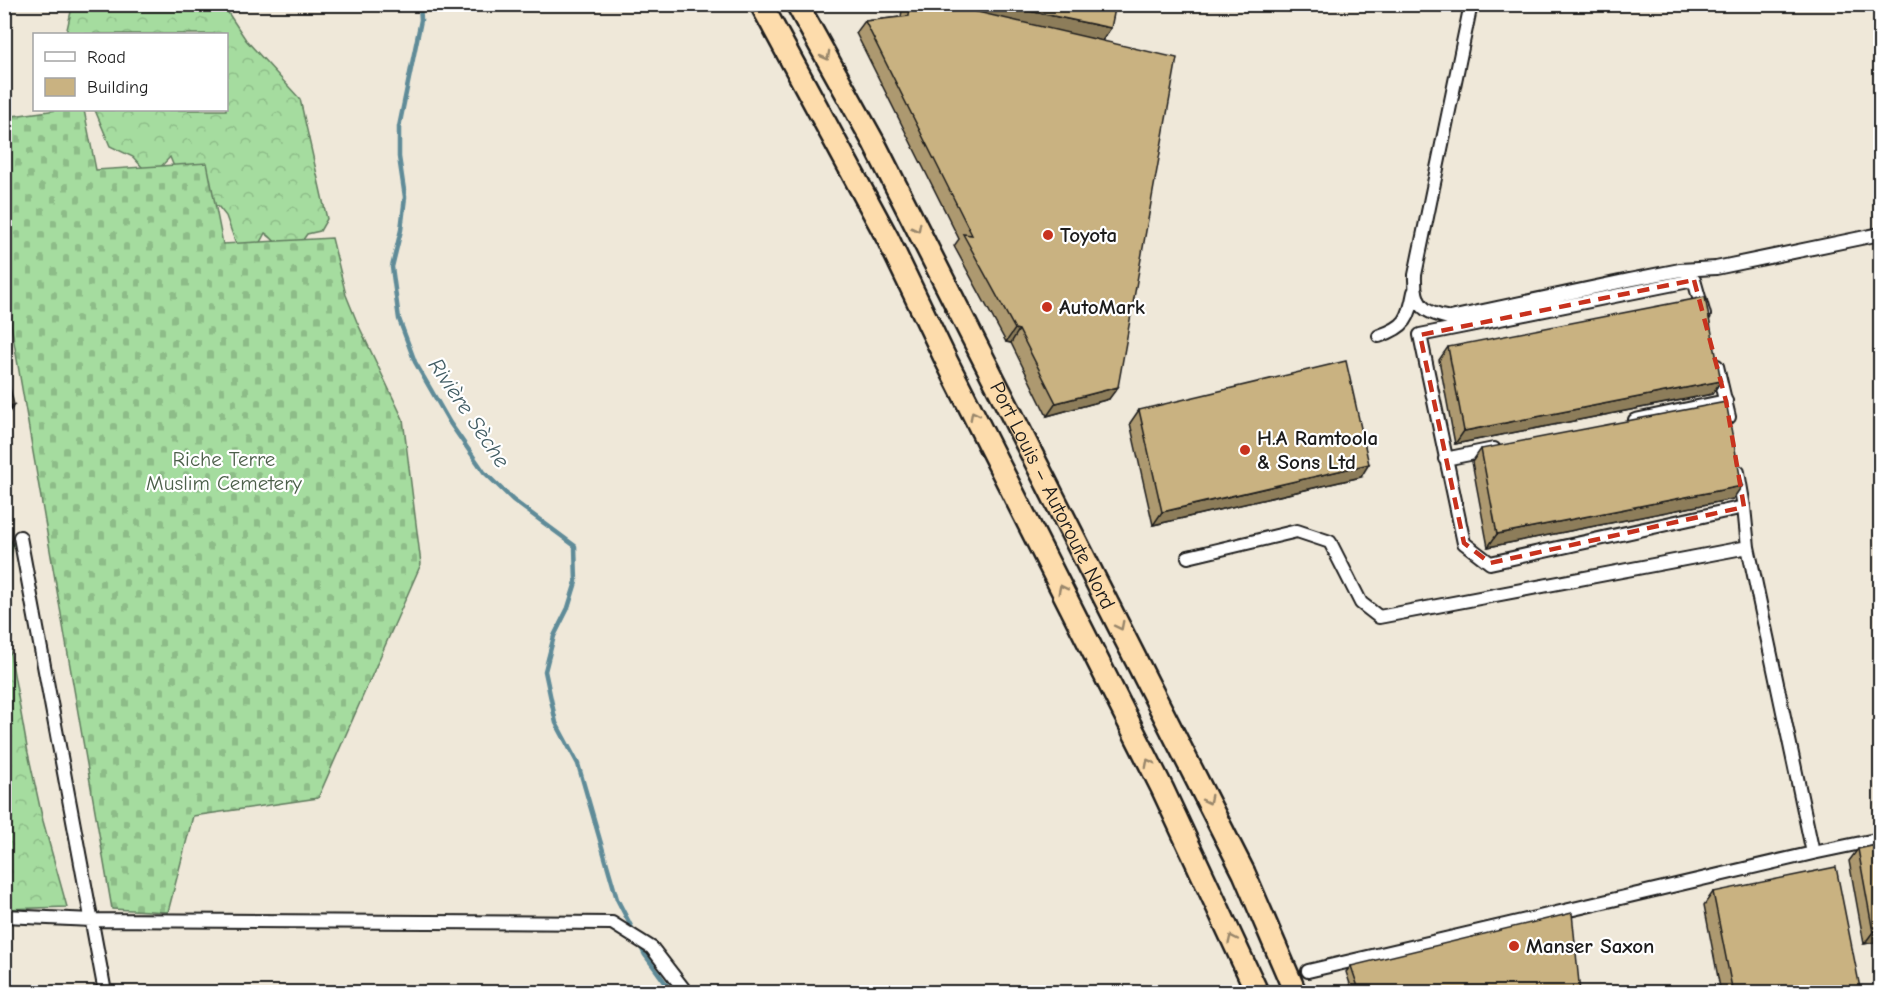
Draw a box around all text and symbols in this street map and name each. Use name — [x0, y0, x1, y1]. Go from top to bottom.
legend — [33, 33, 228, 111]
text: Road — [87, 47, 126, 68]
one-way arrow — [819, 49, 830, 60]
text: Building — [87, 77, 149, 98]
one-way arrow — [910, 221, 921, 232]
place label: Toyota — [1060, 223, 1117, 247]
marker: Toyota — [1041, 228, 1055, 242]
place label: AutoMark — [1059, 295, 1146, 319]
marker: AutoMark — [1040, 300, 1054, 314]
water label: Rivière Sèche — [423, 353, 515, 473]
street label: Port Louis – Autoroute Nord — [985, 378, 1120, 613]
one-way arrow — [970, 410, 981, 421]
place label: H.A Ramtoola & Sons Ltd — [1257, 426, 1378, 474]
marker: H.A Ramtoola & Sons Ltd — [1238, 443, 1252, 457]
park label: Riche Terre Muslim Cemetery — [146, 447, 302, 495]
one-way arrow — [1057, 584, 1069, 595]
one-way arrow — [1112, 620, 1124, 631]
one-way arrow — [1145, 759, 1156, 769]
one-way arrow — [1200, 794, 1212, 805]
place label: Manser Saxon — [1526, 934, 1654, 958]
one-way arrow — [1228, 935, 1240, 946]
marker: Manser Saxon — [1507, 939, 1521, 953]

